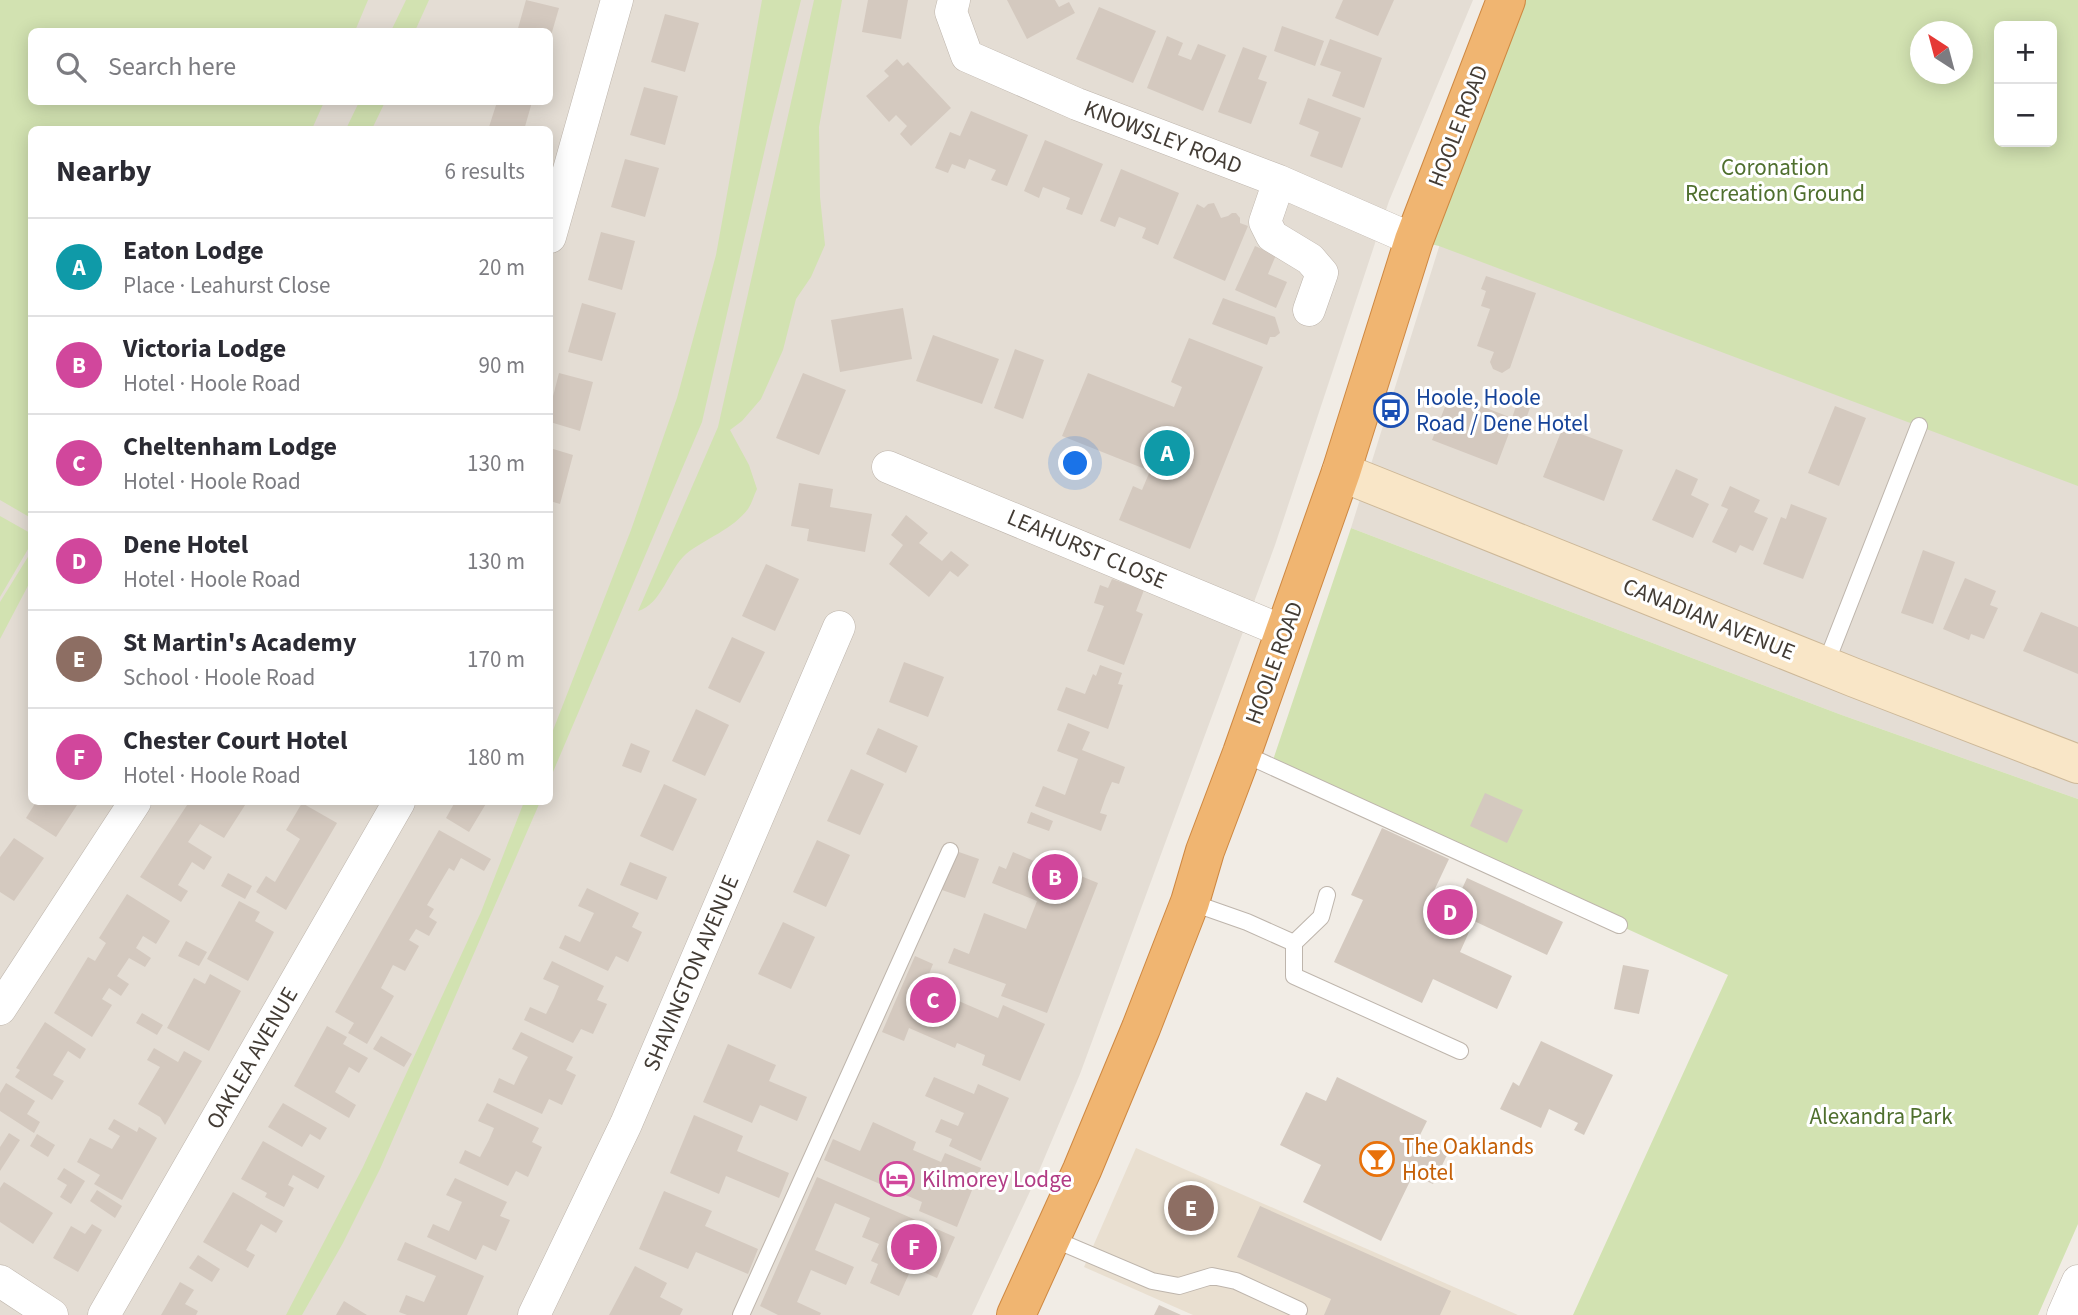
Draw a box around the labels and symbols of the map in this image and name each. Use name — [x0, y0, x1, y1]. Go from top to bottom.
north arrow — [1910, 21, 1973, 84]
street label: HOOLE ROAD — [1420, 60, 1496, 192]
street label: KNOWSLEY ROAD — [1079, 92, 1247, 182]
park label: Coronation Recreation Ground — [1685, 151, 1865, 210]
place label: Hoole, Hoole Road / Dene Hotel — [1416, 381, 1589, 440]
bus stop icon: Hoole, Hoole Road / Dene Hotel — [1372, 391, 1410, 429]
pin: A — [1144, 427, 1190, 479]
your location — [1058, 446, 1092, 480]
street label: LEAHURST CLOSE — [1002, 500, 1172, 598]
street label: CANADIAN AVENUE — [1618, 569, 1800, 669]
street label: HOOLE ROAD — [1237, 597, 1311, 729]
pin: B — [1032, 851, 1078, 903]
street label: SHAVINGTON AVENUE — [635, 870, 747, 1076]
pin: D — [1427, 886, 1473, 938]
pin: C — [910, 974, 956, 1026]
street label: OAKLEA AVENUE — [198, 981, 306, 1135]
park label: Alexandra Park — [1809, 1100, 1953, 1133]
place label: The Oaklands Hotel — [1402, 1130, 1534, 1189]
bar icon: The Oaklands Hotel — [1358, 1140, 1396, 1178]
hotel icon: Kilmorey Lodge — [878, 1160, 916, 1198]
place label: Kilmorey Lodge — [922, 1163, 1072, 1196]
pin: E — [1168, 1182, 1214, 1234]
pin: F — [891, 1221, 937, 1273]

